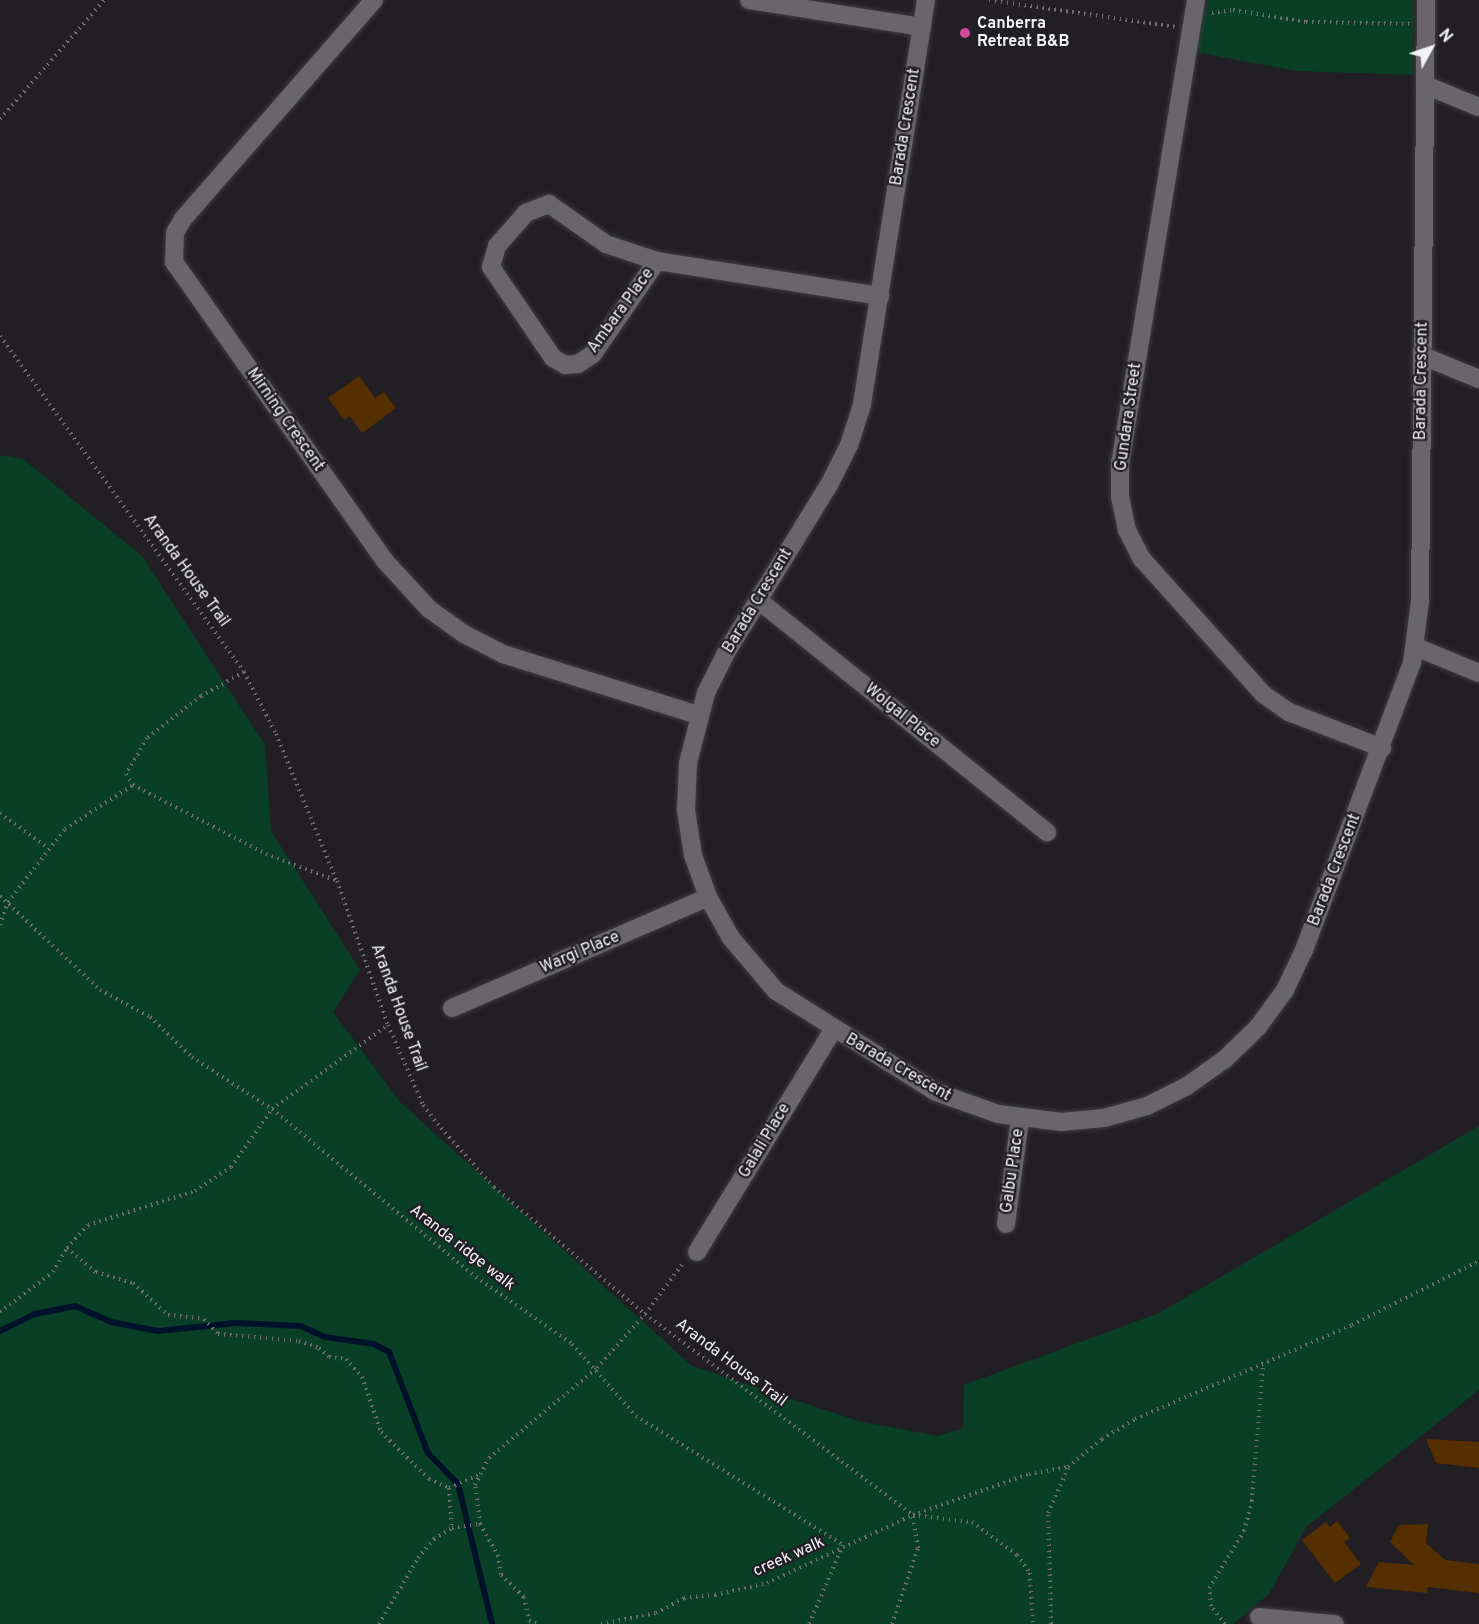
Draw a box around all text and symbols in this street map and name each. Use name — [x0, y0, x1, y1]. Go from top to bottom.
place label: Canberra Retreat B&B — [977, 14, 1069, 52]
north arrow — [1401, 18, 1461, 78]
marker: Canberra Retreat B&B — [958, 26, 972, 40]
text: N — [1433, 26, 1456, 47]
street label: Barada Crescent — [887, 67, 925, 187]
street label: Ambara Place — [584, 265, 658, 357]
street label: Barada Crescent — [1411, 322, 1433, 440]
street label: Gundara Street — [1112, 362, 1146, 472]
street label: Mirning Crescent — [242, 365, 328, 475]
street label: Aranda House Trail — [139, 511, 233, 631]
street label: Barada Crescent — [719, 545, 797, 657]
street label: Wolgal Place — [860, 680, 944, 752]
street label: Barada Crescent — [1305, 811, 1365, 929]
street label: Wargi Place — [538, 928, 622, 978]
street label: Aranda House Trail — [366, 941, 430, 1075]
street label: Barada Crescent — [842, 1030, 954, 1106]
street label: Galali Place — [735, 1100, 795, 1182]
street label: Galbu Place — [998, 1128, 1028, 1214]
street label: Aranda ridge walk — [405, 1201, 519, 1295]
street label: Aranda House Trail — [671, 1315, 791, 1411]
street label: creek walk — [750, 1533, 828, 1581]

